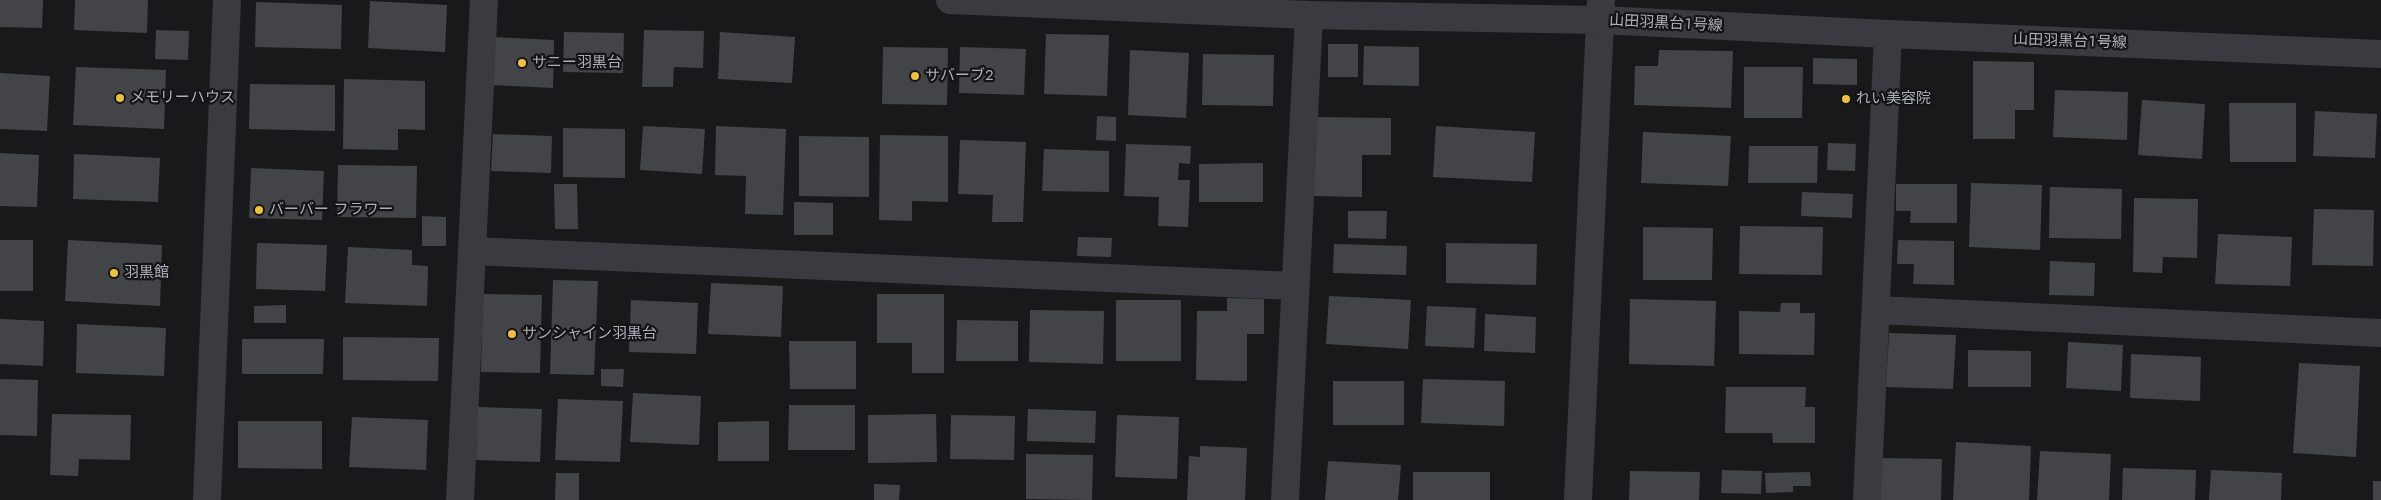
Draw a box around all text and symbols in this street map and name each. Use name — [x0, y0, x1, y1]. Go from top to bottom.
street label: 山田羽黒台１号線 — [1609, 12, 1723, 36]
street label: 山田羽黒台１号線 — [2013, 31, 2127, 53]
place label: サニー羽黒台 — [532, 54, 622, 72]
marker: サニー羽黒台 — [516, 57, 528, 69]
place label: サバーブ2 — [925, 67, 994, 85]
marker: サバーブ2 — [909, 70, 921, 82]
place label: メモリーハウス — [130, 89, 235, 107]
place label: れい美容院 — [1856, 90, 1931, 108]
marker: メモリーハウス — [114, 92, 126, 104]
marker: れい美容院 — [1840, 93, 1852, 105]
place label: バーバー フラワー — [269, 201, 393, 219]
marker: バーバー フラワー — [253, 204, 265, 216]
place label: 羽黒館 — [124, 264, 169, 282]
marker: 羽黒館 — [108, 267, 120, 279]
place label: サンシャイン羽黒台 — [522, 325, 657, 343]
marker: サンシャイン羽黒台 — [506, 328, 518, 340]

